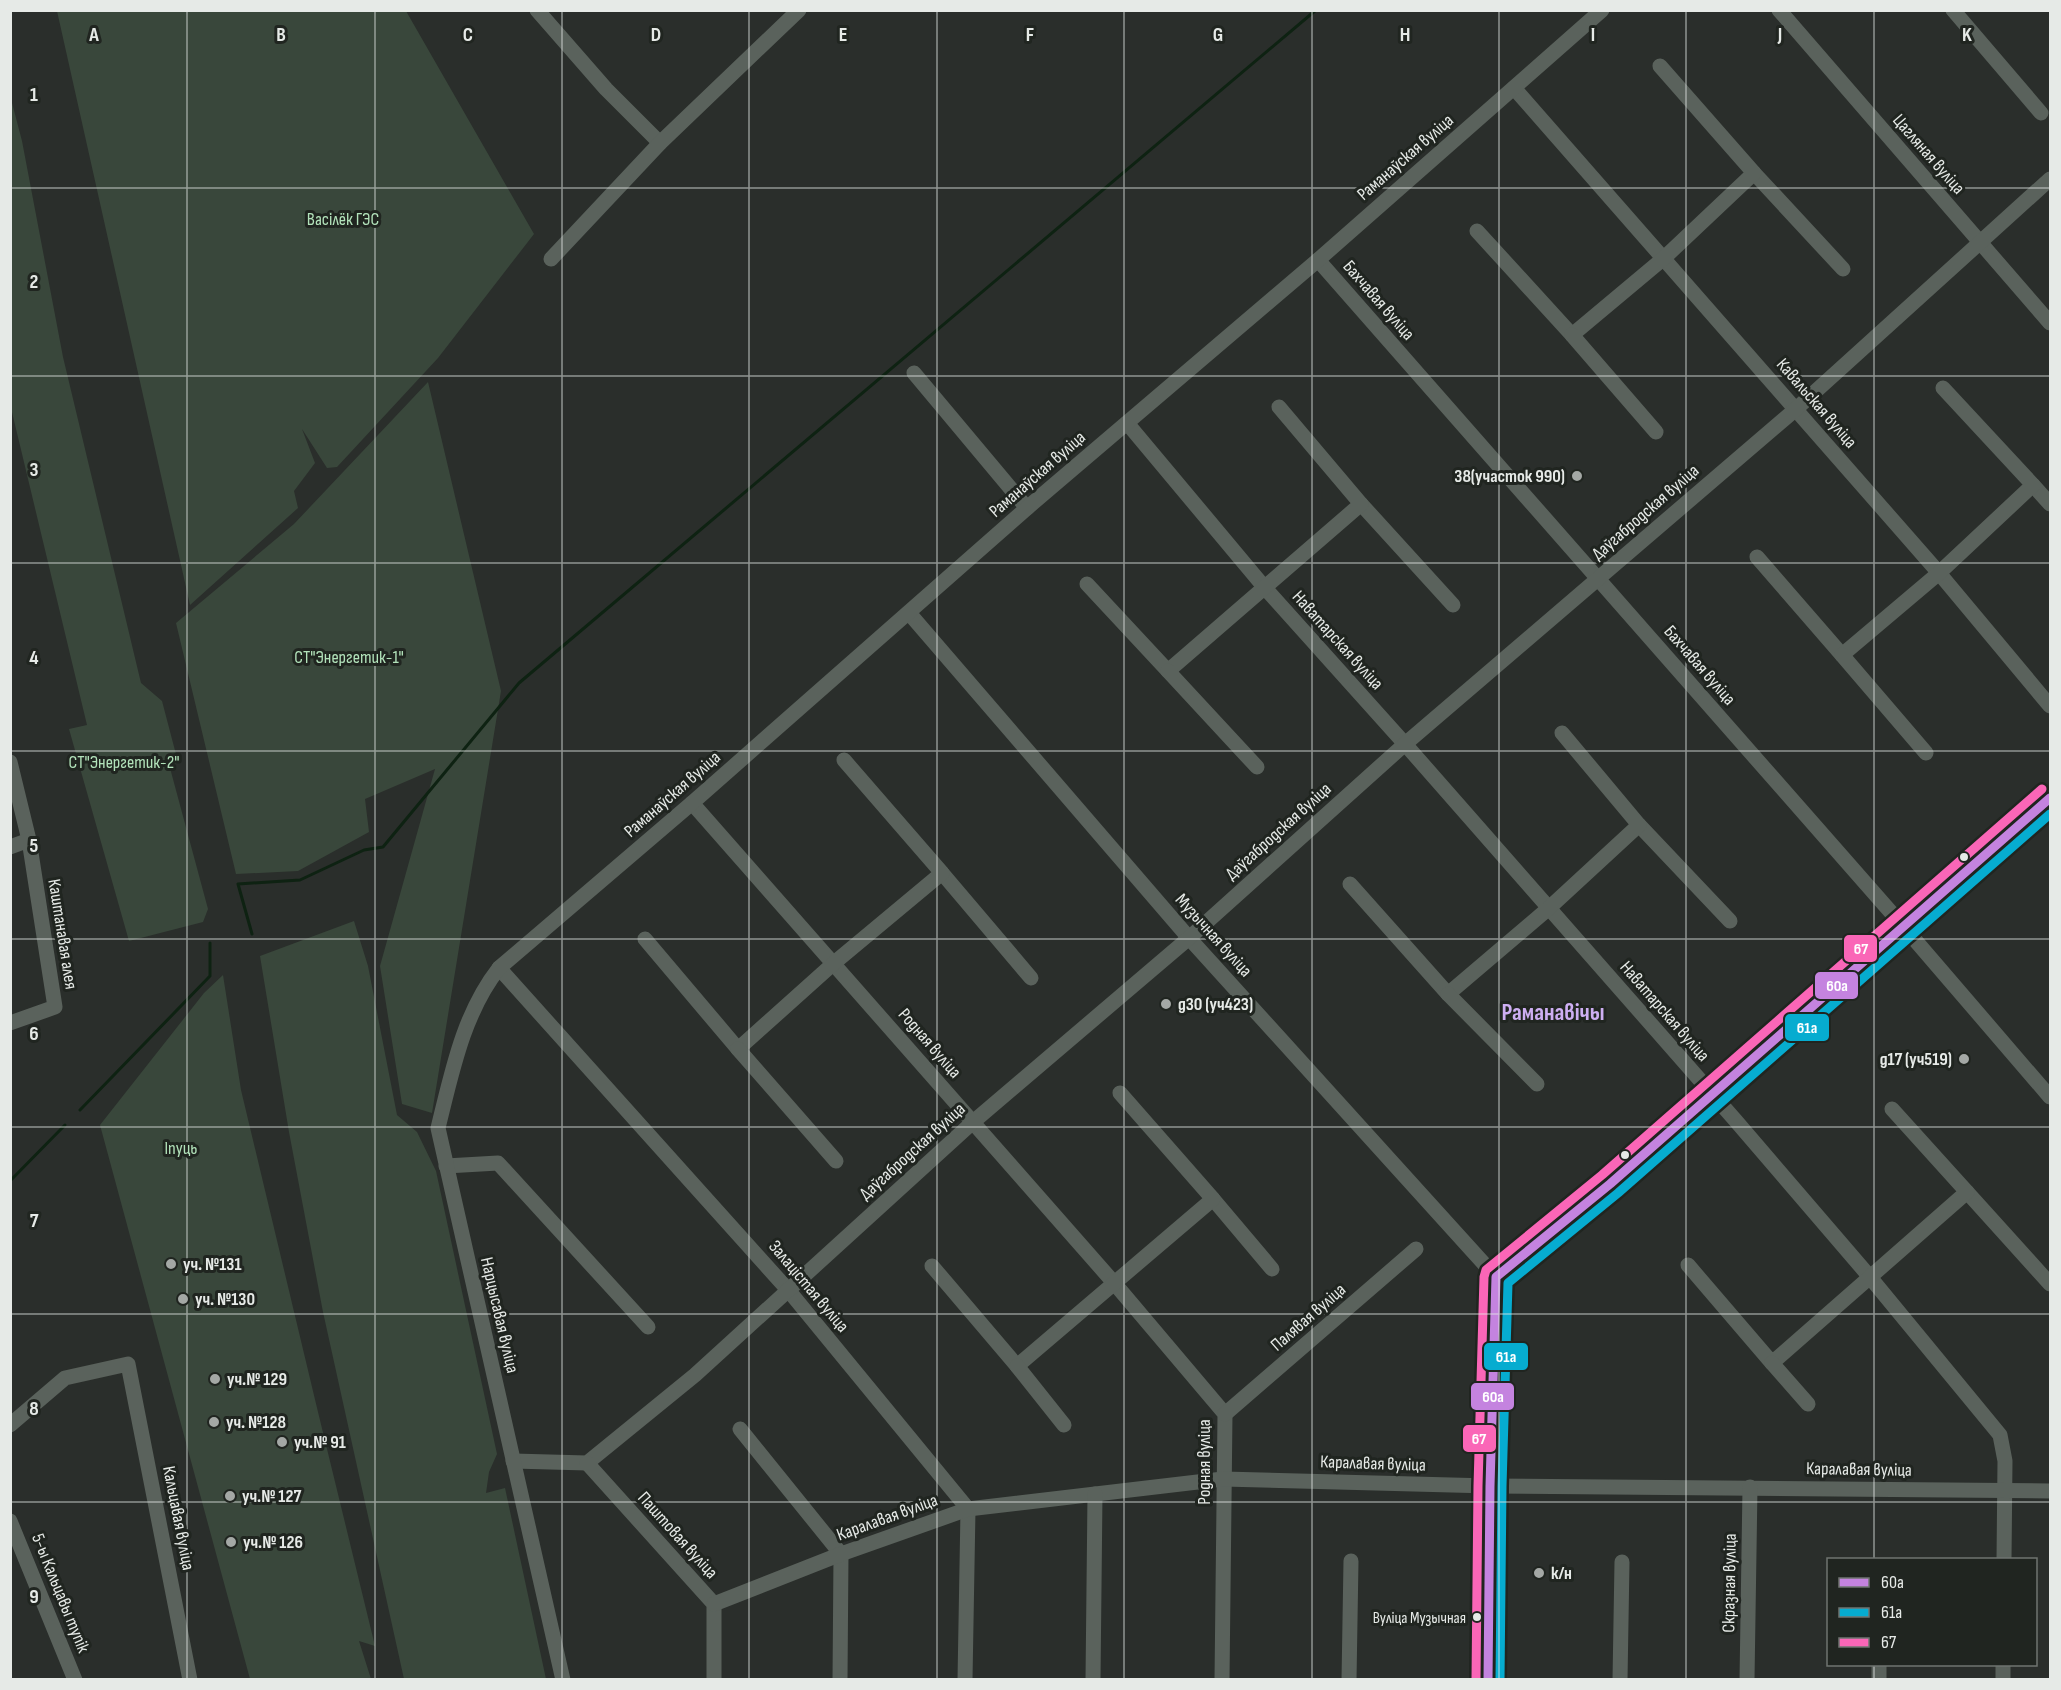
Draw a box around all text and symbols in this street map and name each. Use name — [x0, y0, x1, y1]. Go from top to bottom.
text: A — [88, 23, 99, 47]
text: B — [276, 23, 286, 47]
text: C — [463, 23, 473, 47]
text: D — [651, 23, 661, 47]
text: E — [839, 23, 847, 47]
text: F — [1026, 23, 1034, 47]
text: G — [1213, 23, 1223, 47]
text: H — [1400, 23, 1410, 47]
text: I — [1591, 23, 1595, 47]
text: J — [1777, 23, 1782, 47]
text: K — [1962, 23, 1972, 47]
text: 1 — [30, 83, 38, 107]
street label: Раманаўская вуліца — [1353, 110, 1458, 205]
street label: Цагляная вуліца — [1888, 110, 1969, 199]
park label: Васілёк ГЭС — [307, 209, 379, 230]
street label: Бахчавая вуліца — [1338, 256, 1419, 344]
text: 2 — [30, 270, 38, 294]
street label: Кавальская вуліца — [1772, 354, 1861, 452]
street label: Раманаўская вуліца — [985, 427, 1090, 522]
text: 3 — [30, 458, 39, 482]
street label: Даўгабродская вуліца — [1587, 460, 1703, 565]
place label: 38(участок 990) — [1454, 466, 1565, 487]
marker: 38(участок 990) — [1570, 469, 1584, 483]
street label: Наватарская вуліца — [1288, 587, 1388, 694]
street label: Бахчавая вуліца — [1659, 621, 1740, 709]
text: 4 — [29, 646, 39, 670]
park label: СТ"Энергетик-1" — [294, 647, 404, 668]
street label: Раманаўская вуліца — [620, 747, 725, 842]
park label: СТ"Энергетик-2" — [69, 752, 179, 773]
street label: Даўгабродская вуліца — [1221, 778, 1336, 884]
text: 5 — [30, 834, 39, 858]
unlabelled marker — [1958, 851, 1970, 863]
street label: Каштанавая алея — [43, 877, 82, 991]
street label: Музычная вуліца — [1171, 890, 1256, 981]
line badge: 67 — [1843, 934, 1878, 963]
text: 67 — [1854, 940, 1868, 959]
street label: Наватарская вуліца — [1615, 957, 1714, 1066]
line badge: 60а — [1814, 971, 1859, 1000]
text: 60а — [1826, 977, 1848, 996]
place label: д30 (уч423) — [1178, 994, 1253, 1015]
marker: д30 (уч423) — [1159, 997, 1173, 1011]
district label: Раманавічы — [1501, 998, 1605, 1027]
street label: Родная вуліца — [894, 1004, 966, 1083]
line badge: 61а — [1784, 1013, 1830, 1042]
text: 61а — [1797, 1019, 1817, 1038]
text: 6 — [29, 1022, 39, 1046]
place label: д17 (уч519) — [1880, 1049, 1952, 1070]
marker: д17 (уч519) — [1957, 1052, 1971, 1066]
street label: Даўгабродская вуліца — [855, 1098, 970, 1204]
park label: Іпуць — [164, 1138, 198, 1159]
unlabelled marker — [1619, 1149, 1631, 1161]
text: 7 — [30, 1209, 39, 1233]
street label: Залацістая вуліца — [764, 1236, 853, 1337]
place label: уч. №131 — [183, 1254, 241, 1275]
street label: Нарцысавая вуліца — [476, 1255, 523, 1375]
marker: уч. №131 — [164, 1257, 178, 1271]
street label: Палявая вуліца — [1267, 1279, 1350, 1356]
place label: уч. №130 — [195, 1289, 255, 1310]
marker: уч. №130 — [176, 1292, 190, 1306]
line badge: 61а — [1483, 1342, 1529, 1371]
text: 61а — [1496, 1348, 1516, 1367]
place label: уч.№ 129 — [227, 1369, 287, 1390]
marker: уч.№ 129 — [208, 1372, 222, 1386]
line badge: 60а — [1470, 1382, 1515, 1411]
text: 60а — [1482, 1388, 1504, 1407]
text: 8 — [29, 1397, 39, 1421]
place label: уч. №128 — [226, 1412, 286, 1433]
marker: уч. №128 — [207, 1415, 221, 1429]
street label: Родная вуліца — [1194, 1419, 1215, 1505]
line badge: 67 — [1462, 1424, 1497, 1453]
text: 67 — [1472, 1430, 1486, 1449]
place label: уч.№ 91 — [294, 1432, 346, 1453]
marker: уч.№ 91 — [275, 1435, 289, 1449]
street label: Каралавая вуліца — [1320, 1451, 1426, 1476]
street label: Каралавая вуліца — [1806, 1458, 1912, 1481]
street label: Кальцавая вуліца — [158, 1464, 199, 1572]
place label: уч.№ 127 — [242, 1486, 301, 1507]
street label: Паштовая вуліца — [633, 1488, 722, 1583]
marker: уч.№ 127 — [223, 1489, 237, 1503]
street label: Каралавая вуліца — [834, 1489, 941, 1545]
street label: 5-ы Кальцавы тупік — [27, 1531, 94, 1656]
place label: уч.№ 126 — [243, 1532, 303, 1553]
street label: Скразная вуліца — [1718, 1533, 1741, 1633]
marker: уч.№ 126 — [224, 1535, 238, 1549]
legend — [1827, 1558, 2037, 1666]
place label: к/н — [1551, 1563, 1572, 1584]
marker: к/н — [1532, 1566, 1546, 1580]
text: 60а — [1881, 1572, 1904, 1593]
text: 9 — [29, 1585, 39, 1609]
text: 61а — [1881, 1602, 1902, 1623]
place label: Вуліца Музычная — [1373, 1609, 1466, 1628]
marker: Вуліца Музычная — [1471, 1611, 1483, 1623]
text: 67 — [1881, 1632, 1897, 1653]

